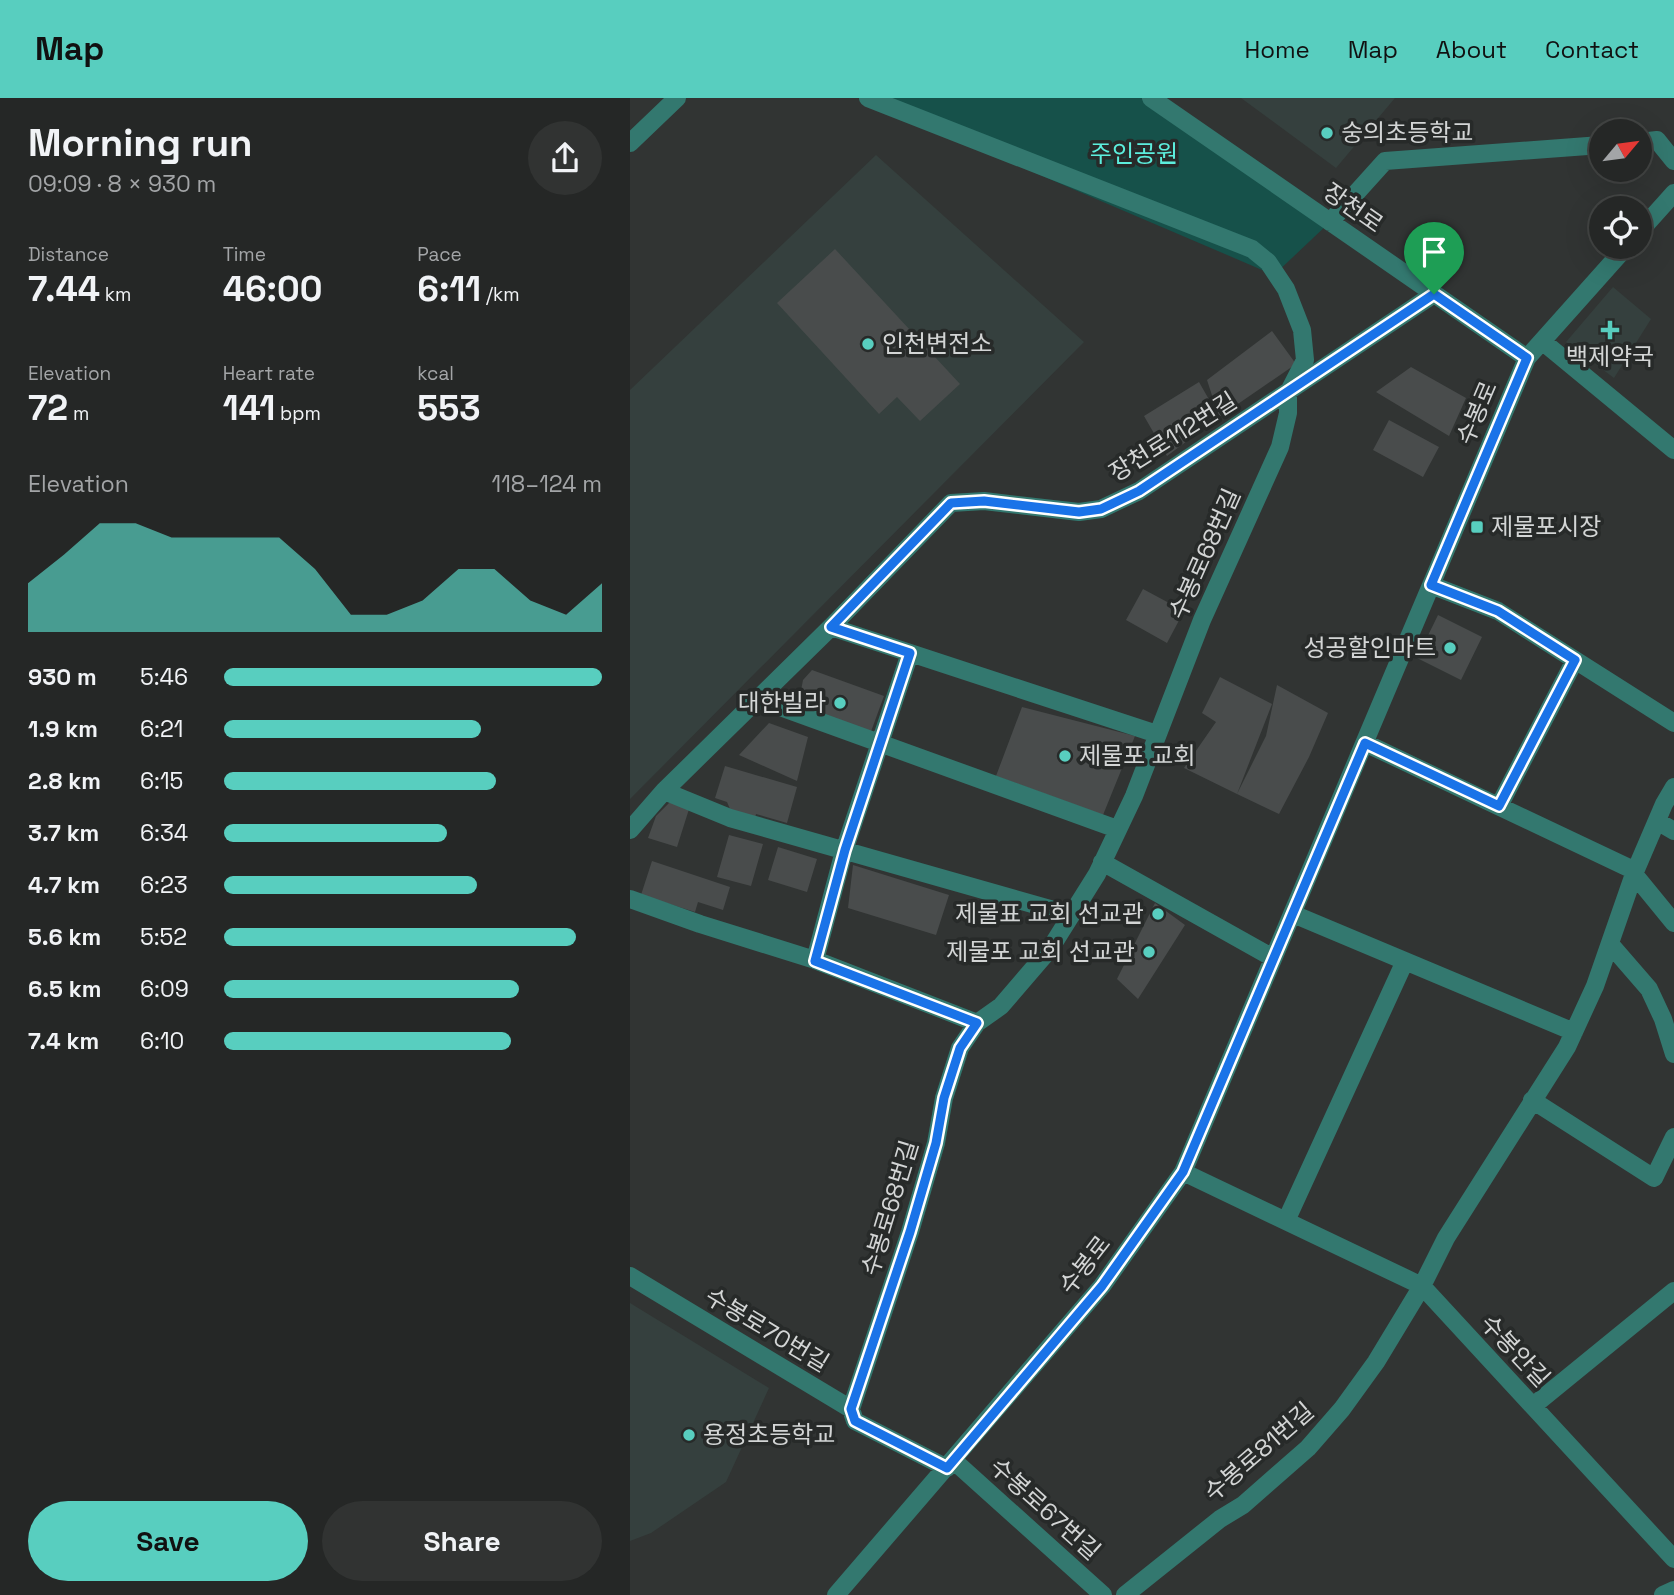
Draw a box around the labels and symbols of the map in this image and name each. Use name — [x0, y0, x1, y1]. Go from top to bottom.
place label: 숭의초등학교 — [1341, 117, 1473, 148]
north arrow — [1589, 119, 1652, 182]
marker: 숭의초등학교 — [1319, 125, 1335, 141]
park label: 주인공원 — [1090, 138, 1178, 169]
street label: 장천로 — [1317, 176, 1389, 239]
pin — [1404, 222, 1464, 294]
marker: 백제약국 — [1600, 320, 1620, 340]
place label: 인천변전소 — [882, 328, 992, 359]
marker: 인천변전소 — [860, 336, 876, 352]
place label: 백제약국 — [1566, 341, 1654, 372]
street label: 수봉로 — [1449, 376, 1504, 449]
street label: 장천로112번길 — [1103, 385, 1242, 488]
street label: 수봉로68번길 — [1162, 484, 1247, 624]
place label: 제물포시장 — [1491, 511, 1601, 542]
marker: 제물포시장 — [1469, 519, 1485, 535]
place label: 성공할인마트 — [1304, 632, 1436, 663]
marker: 성공할인마트 — [1442, 640, 1458, 656]
place label: 대한빌라 — [738, 687, 826, 718]
marker: 대한빌라 — [832, 695, 848, 711]
place label: 제물포 교회 — [1079, 740, 1196, 771]
marker: 제물포 교회 — [1057, 748, 1073, 764]
place label: 제물표 교회 선교관 — [955, 898, 1144, 929]
marker: 제물표 교회 선교관 — [1150, 906, 1166, 922]
place label: 제물포 교회 선교관 — [946, 936, 1135, 967]
marker: 제물포 교회 선교관 — [1141, 944, 1157, 960]
street label: 수봉로68번길 — [854, 1136, 925, 1279]
street label: 수봉로 — [1052, 1229, 1117, 1300]
street label: 수봉로70번길 — [700, 1280, 835, 1379]
street label: 수봉안길 — [1474, 1308, 1557, 1394]
street label: 수봉로81번길 — [1197, 1396, 1320, 1508]
place label: 용정초등학교 — [703, 1419, 835, 1450]
marker: 용정초등학교 — [681, 1427, 697, 1443]
street label: 수봉로67번길 — [984, 1451, 1107, 1566]

